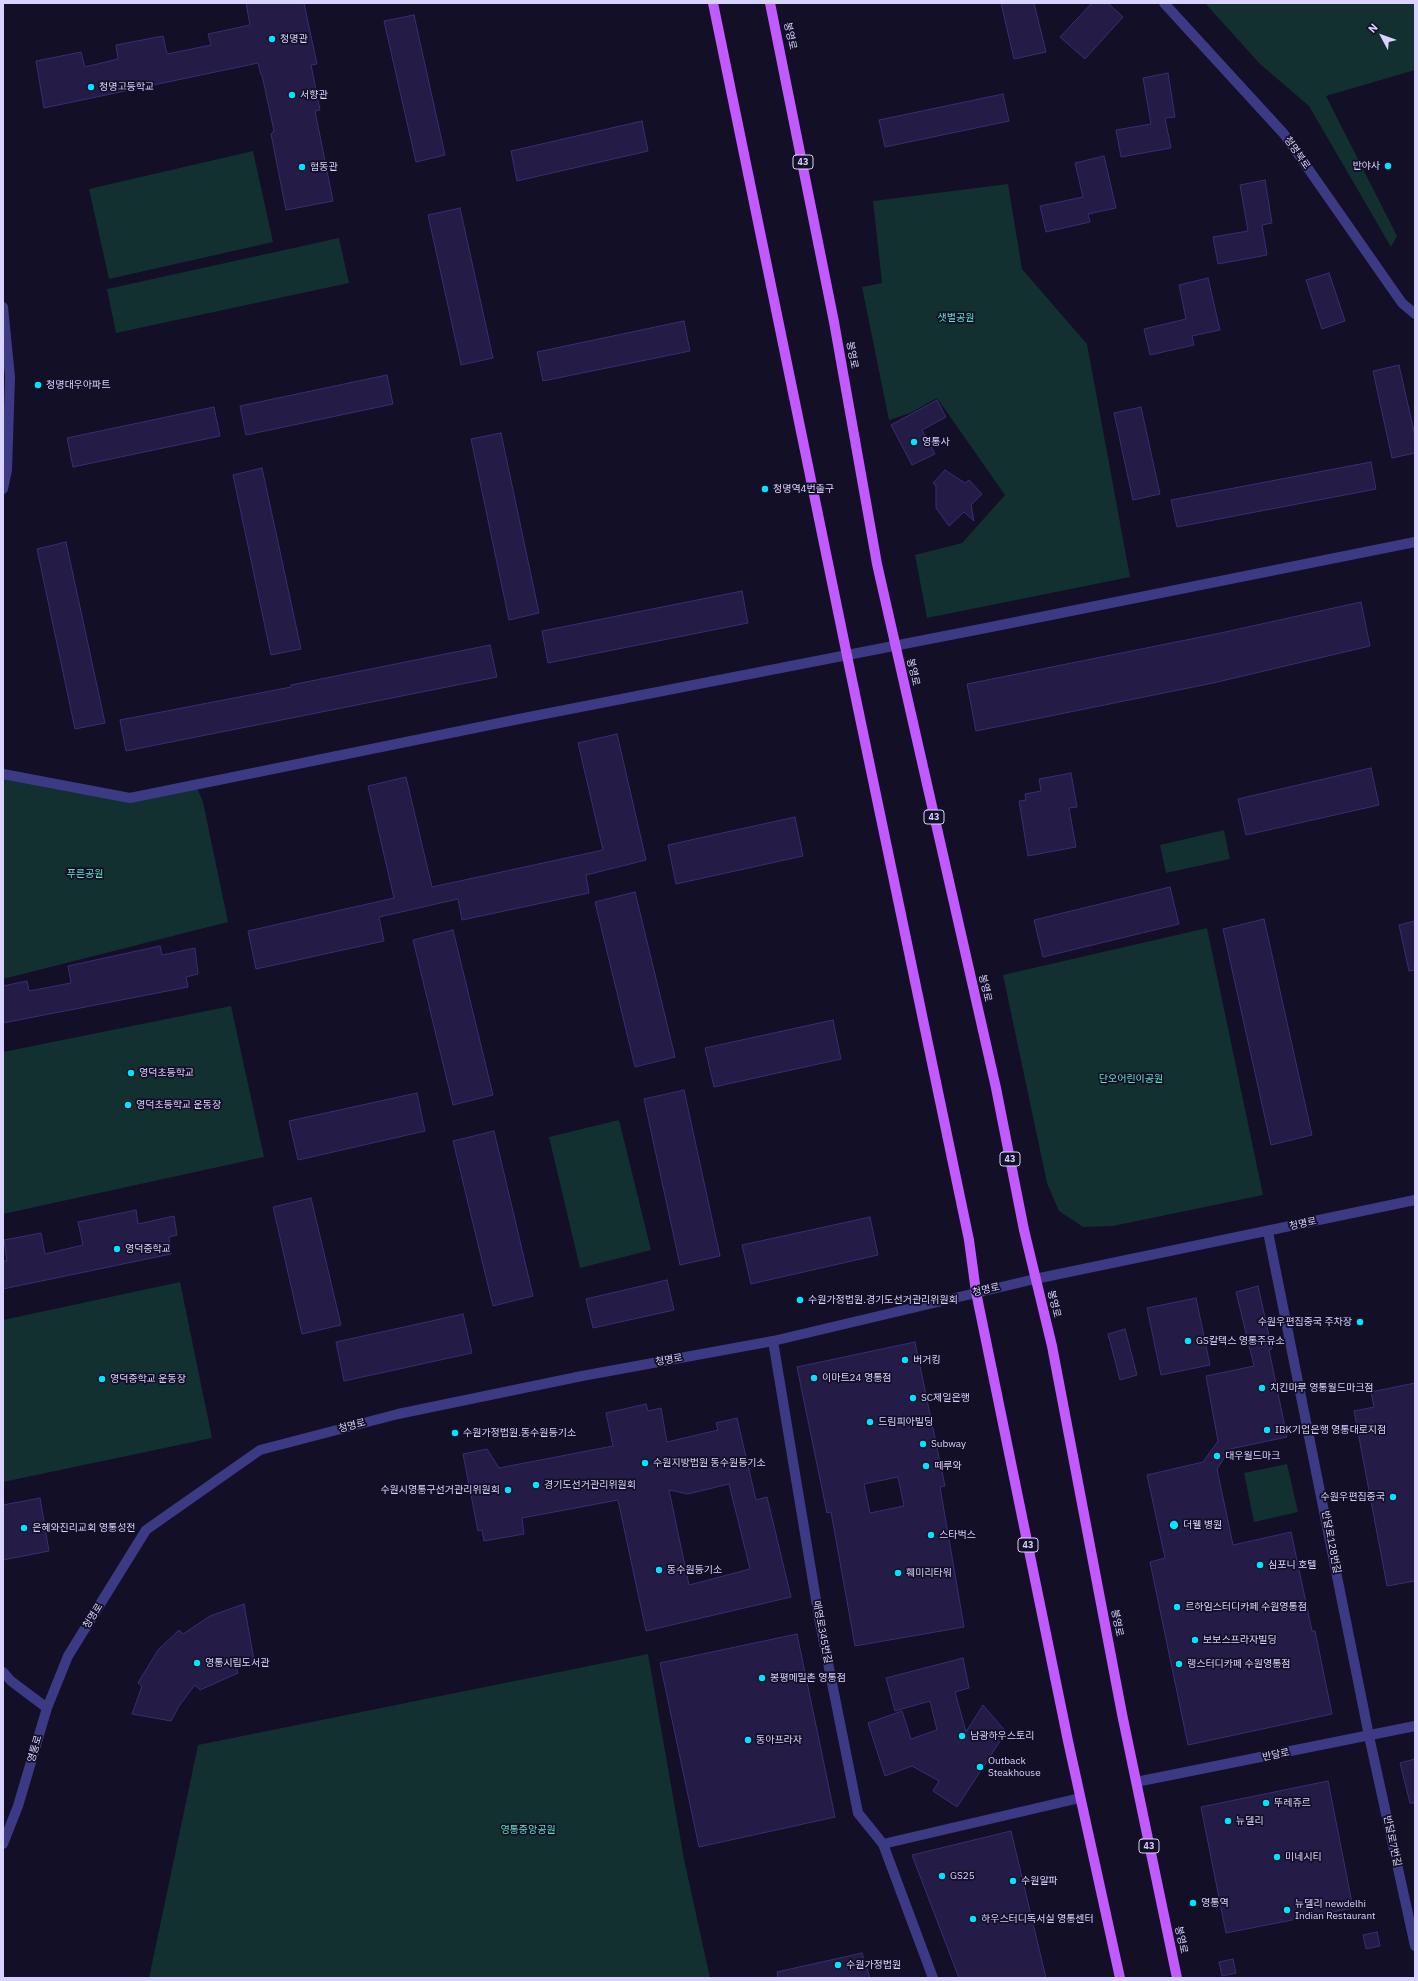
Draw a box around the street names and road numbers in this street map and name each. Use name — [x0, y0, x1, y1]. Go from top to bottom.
street label: 봉영로 — [781, 21, 799, 51]
street label: 청명북로 — [1282, 134, 1312, 172]
road number: 43 — [793, 155, 813, 169]
street label: 봉영로 — [844, 340, 860, 370]
street label: 봉영로 — [904, 657, 922, 687]
road number: 43 — [924, 810, 944, 824]
street label: 봉영로 — [976, 973, 994, 1003]
road number: 43 — [1000, 1152, 1020, 1166]
street label: 청명로 — [1288, 1215, 1318, 1233]
street label: 청명로 — [971, 1281, 1001, 1299]
street label: 봉영로 — [1045, 1289, 1063, 1319]
street label: 청명로 — [654, 1352, 684, 1368]
street label: 청명로 — [337, 1417, 367, 1435]
street label: 반달로128번길 — [1319, 1509, 1343, 1575]
road number: 43 — [1018, 1538, 1038, 1552]
street label: 매영로345번길 — [810, 1599, 834, 1665]
street label: 청명로 — [81, 1601, 105, 1631]
street label: 봉영로 — [1108, 1608, 1126, 1638]
street label: 영통로 — [25, 1734, 45, 1764]
street label: 반달로 — [1261, 1746, 1291, 1764]
street label: 반달로7번길 — [1381, 1814, 1403, 1868]
road number: 43 — [1139, 1839, 1159, 1853]
street label: 봉영로 — [1172, 1925, 1190, 1955]

